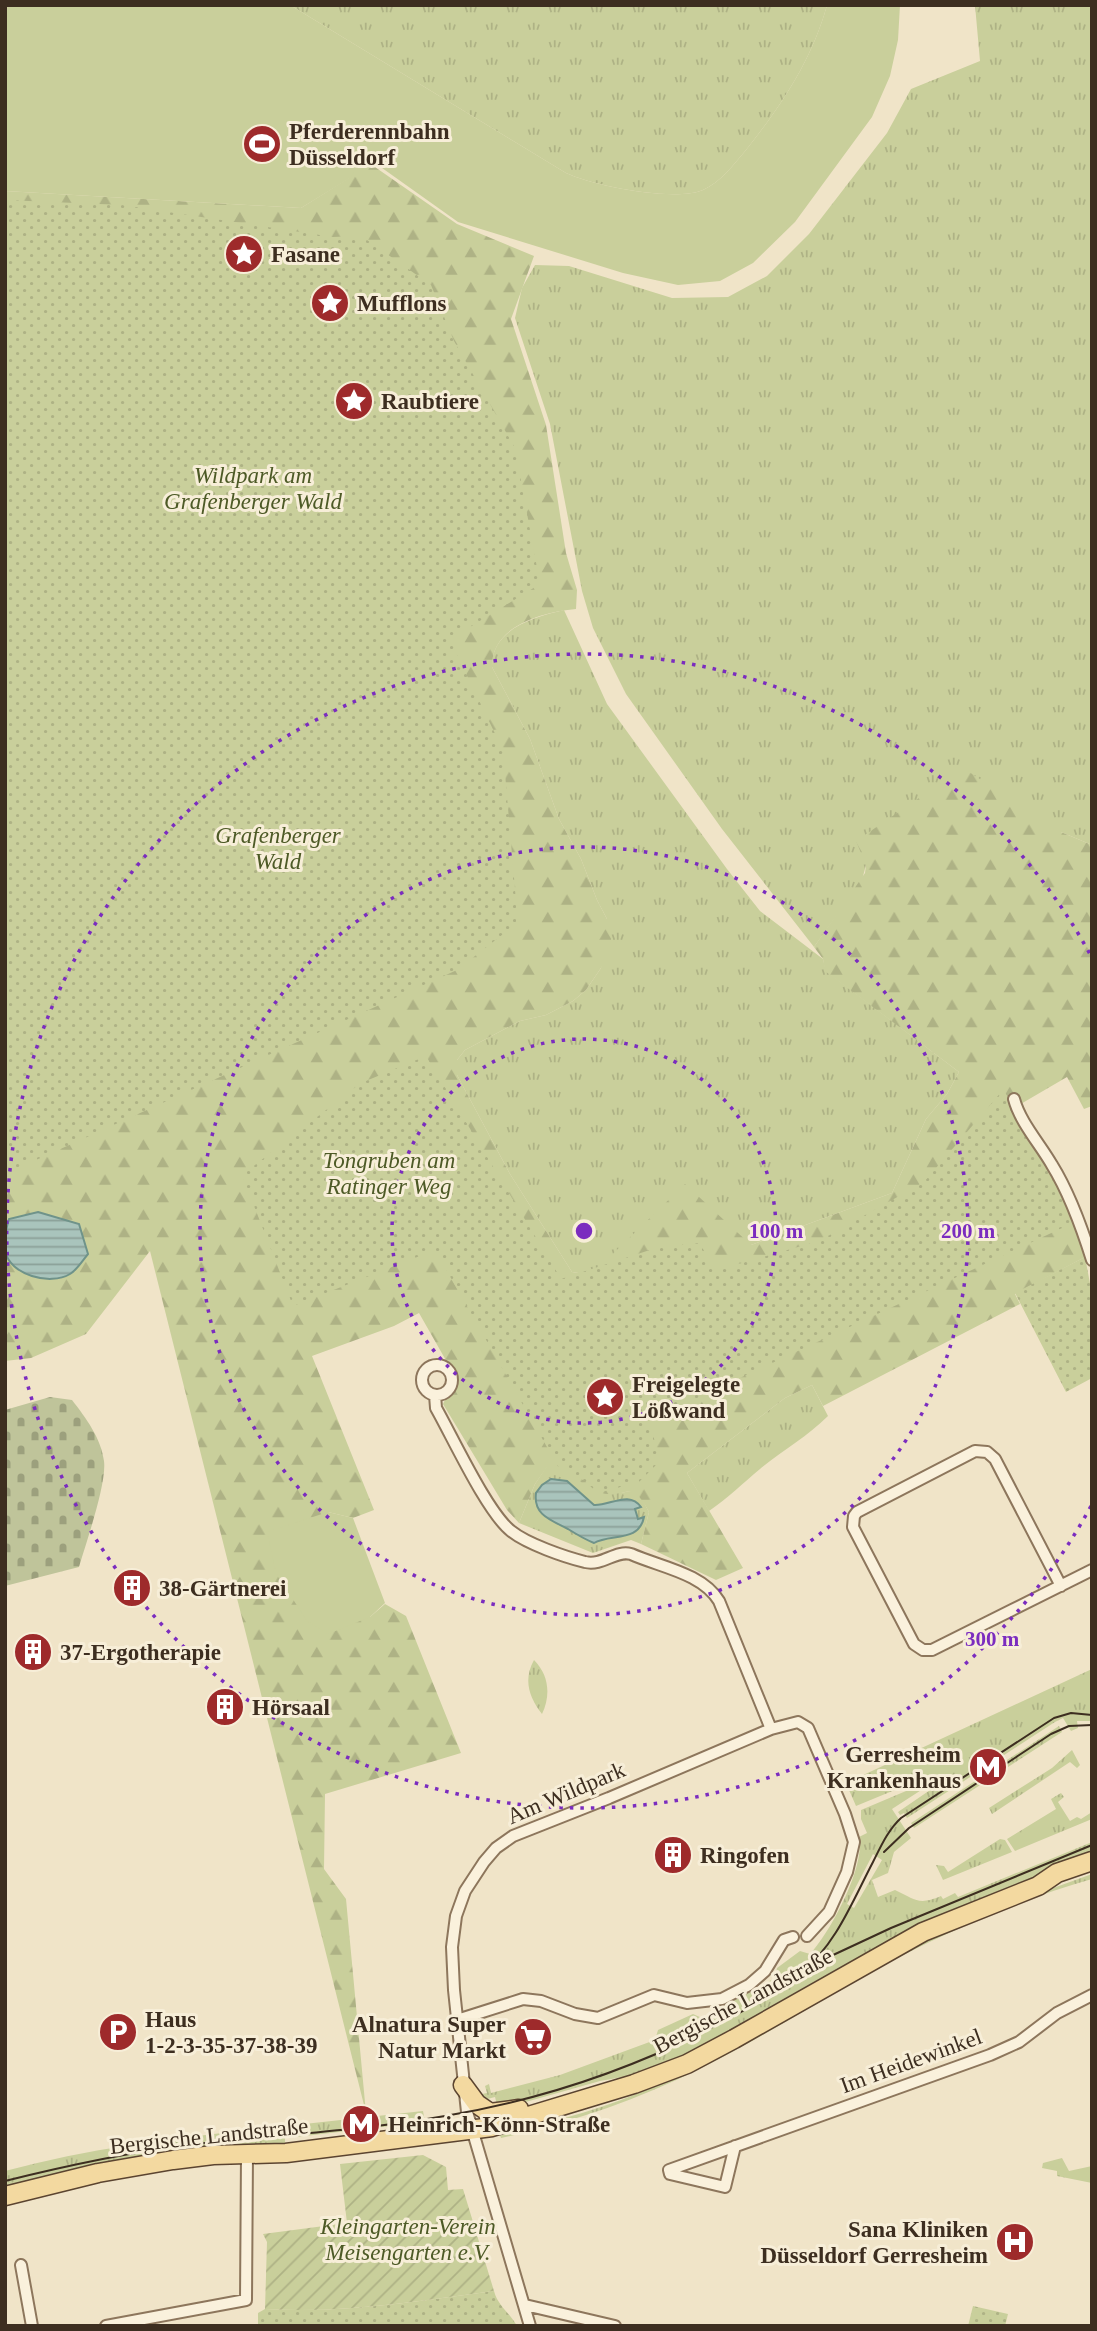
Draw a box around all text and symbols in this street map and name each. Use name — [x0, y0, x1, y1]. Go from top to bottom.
place label: Pferderennbahn Düsseldorf — [289, 119, 450, 170]
sports icon: Pferderennbahn Düsseldorf — [241, 123, 283, 165]
place icon: Fasane — [223, 233, 265, 275]
place label: Fasane — [271, 242, 340, 267]
place icon: Mufflons — [309, 282, 351, 324]
place label: Mufflons — [357, 291, 447, 316]
place icon: Raubtiere — [333, 380, 375, 422]
place label: Raubtiere — [381, 389, 479, 414]
park label: Wildpark am Grafenberger Wald — [164, 463, 342, 514]
park label: Grafenberger Wald — [215, 823, 342, 874]
park label: Tongruben am Ratinger Weg — [323, 1148, 455, 1199]
centre of rings — [572, 1219, 596, 1243]
text: 100 m — [749, 1219, 804, 1243]
text: 200 m — [941, 1219, 996, 1243]
place label: Freigelegte Lößwand — [632, 1372, 740, 1423]
place icon: Freigelegte Lößwand — [584, 1376, 626, 1418]
building icon: 38-Gärtnerei — [111, 1567, 153, 1609]
place label: 38-Gärtnerei — [159, 1576, 287, 1601]
text: 300 m — [965, 1627, 1020, 1651]
building icon: 37-Ergotherapie — [12, 1631, 54, 1673]
place label: 37-Ergotherapie — [60, 1640, 221, 1665]
building icon: Hörsaal — [204, 1686, 246, 1728]
place label: Hörsaal — [252, 1695, 330, 1720]
place label: Gerresheim Krankenhaus — [827, 1742, 961, 1793]
metro station icon: Gerresheim Krankenhaus — [967, 1746, 1009, 1788]
street label: Am Wildpark — [503, 1757, 629, 1829]
building icon: Ringofen — [652, 1834, 694, 1876]
place label: Ringofen — [700, 1843, 790, 1868]
street label: Bergische Landstraße — [649, 1943, 837, 2059]
place label: Haus 1-2-3-35-37-38-39 — [145, 2007, 317, 2058]
parking icon: Haus 1-2-3-35-37-38-39 — [97, 2011, 139, 2053]
place label: Alnatura Super Natur Markt — [352, 2012, 506, 2063]
supermarket icon: Alnatura Super Natur Markt — [512, 2016, 554, 2058]
street label: Im Heidewinkel — [837, 2024, 985, 2098]
metro station icon: Heinrich-Könn-Straße — [340, 2103, 382, 2145]
place label: Heinrich-Könn-Straße — [388, 2112, 610, 2137]
street label: Bergische Landstraße — [108, 2113, 310, 2159]
park label: Kleingarten-Verein Meisengarten e.V. — [319, 2214, 496, 2265]
place label: Sana Kliniken Düsseldorf Gerresheim — [760, 2217, 988, 2268]
hospital icon: Sana Kliniken Düsseldorf Gerresheim — [994, 2221, 1036, 2263]

